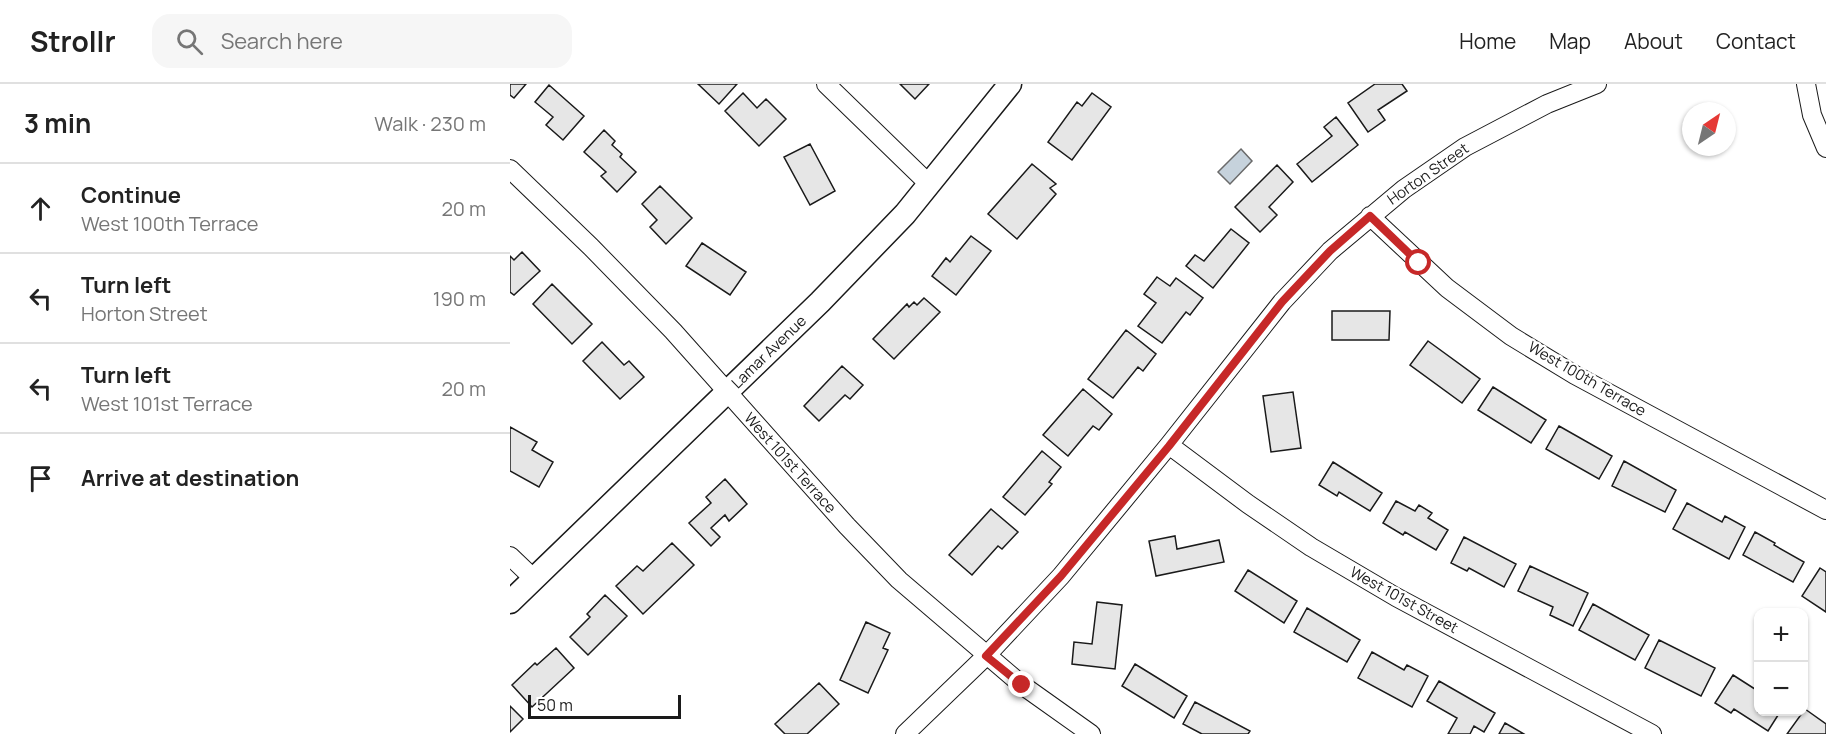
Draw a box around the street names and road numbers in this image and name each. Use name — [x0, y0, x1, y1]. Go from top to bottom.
street label: Horton Street — [1383, 138, 1473, 209]
street label: Lamar Avenue — [727, 310, 811, 393]
street label: West 100th Terrace — [1524, 336, 1650, 421]
street label: West 101st Terrace — [739, 408, 841, 518]
street label: West 101st Street — [1346, 561, 1462, 638]

